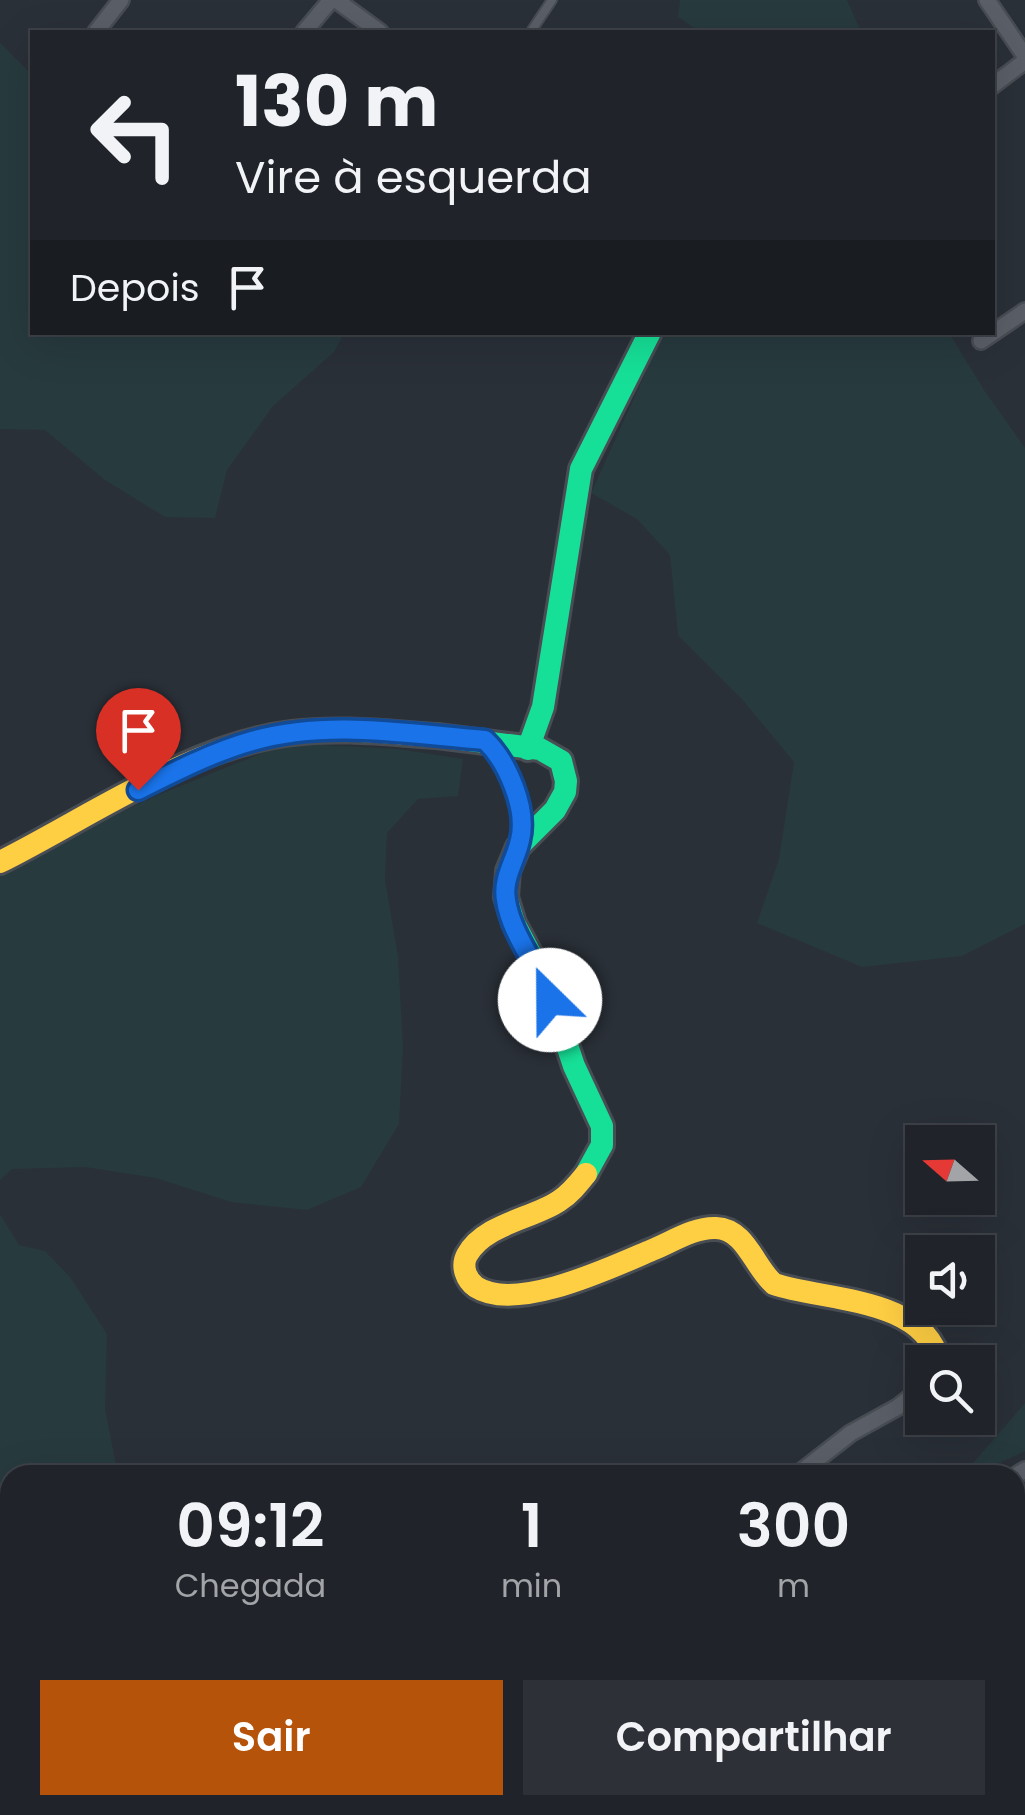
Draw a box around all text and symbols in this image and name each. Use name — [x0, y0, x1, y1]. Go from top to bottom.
text: 130 m — [235, 52, 438, 151]
icon: left — [70, 70, 200, 200]
text: Vire à esquerda — [235, 146, 592, 209]
icon: arrive — [220, 260, 275, 315]
text: Depois — [70, 261, 200, 314]
pin — [96, 688, 181, 791]
icon: arrive — [111, 703, 166, 758]
position arrow — [498, 948, 602, 1052]
north arrow — [905, 1125, 995, 1215]
map controls — [905, 1125, 995, 1435]
button: sound — [905, 1235, 995, 1325]
button: search — [905, 1345, 995, 1435]
text: 09:12 — [176, 1484, 325, 1568]
text: 1 — [521, 1484, 542, 1568]
text: 300 — [737, 1484, 850, 1568]
text: Chegada — [175, 1563, 326, 1608]
text: min — [501, 1563, 562, 1608]
text: m — [777, 1563, 810, 1608]
button: Sair — [40, 1680, 503, 1795]
button: Compartilhar — [523, 1680, 985, 1795]

